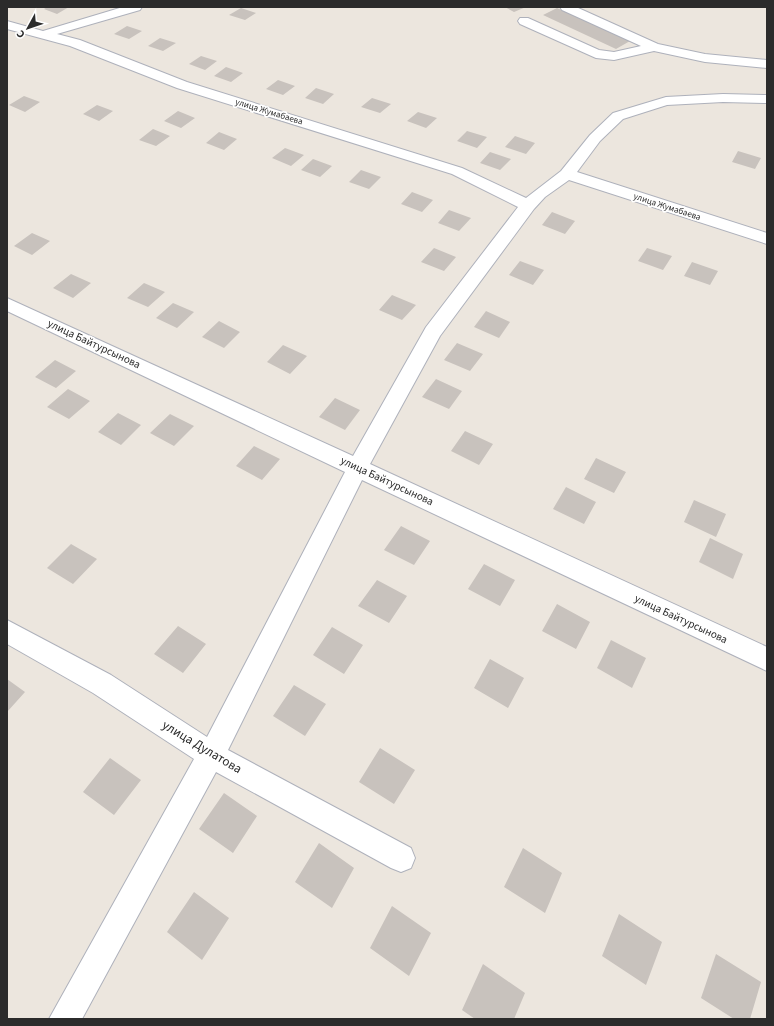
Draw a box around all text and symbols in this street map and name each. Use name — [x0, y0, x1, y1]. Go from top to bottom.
north arrow — [8, 8, 48, 48]
text: С — [13, 26, 29, 41]
street label: улица Жумабаева — [234, 96, 304, 128]
street label: улица Жумабаева — [632, 190, 702, 224]
street label: улица Байтурсынова — [45, 316, 143, 372]
street label: улица Байтурсынова — [338, 453, 436, 509]
street label: улица Байтурсынова — [632, 591, 730, 647]
street label: улица Дулатова — [159, 716, 245, 778]

